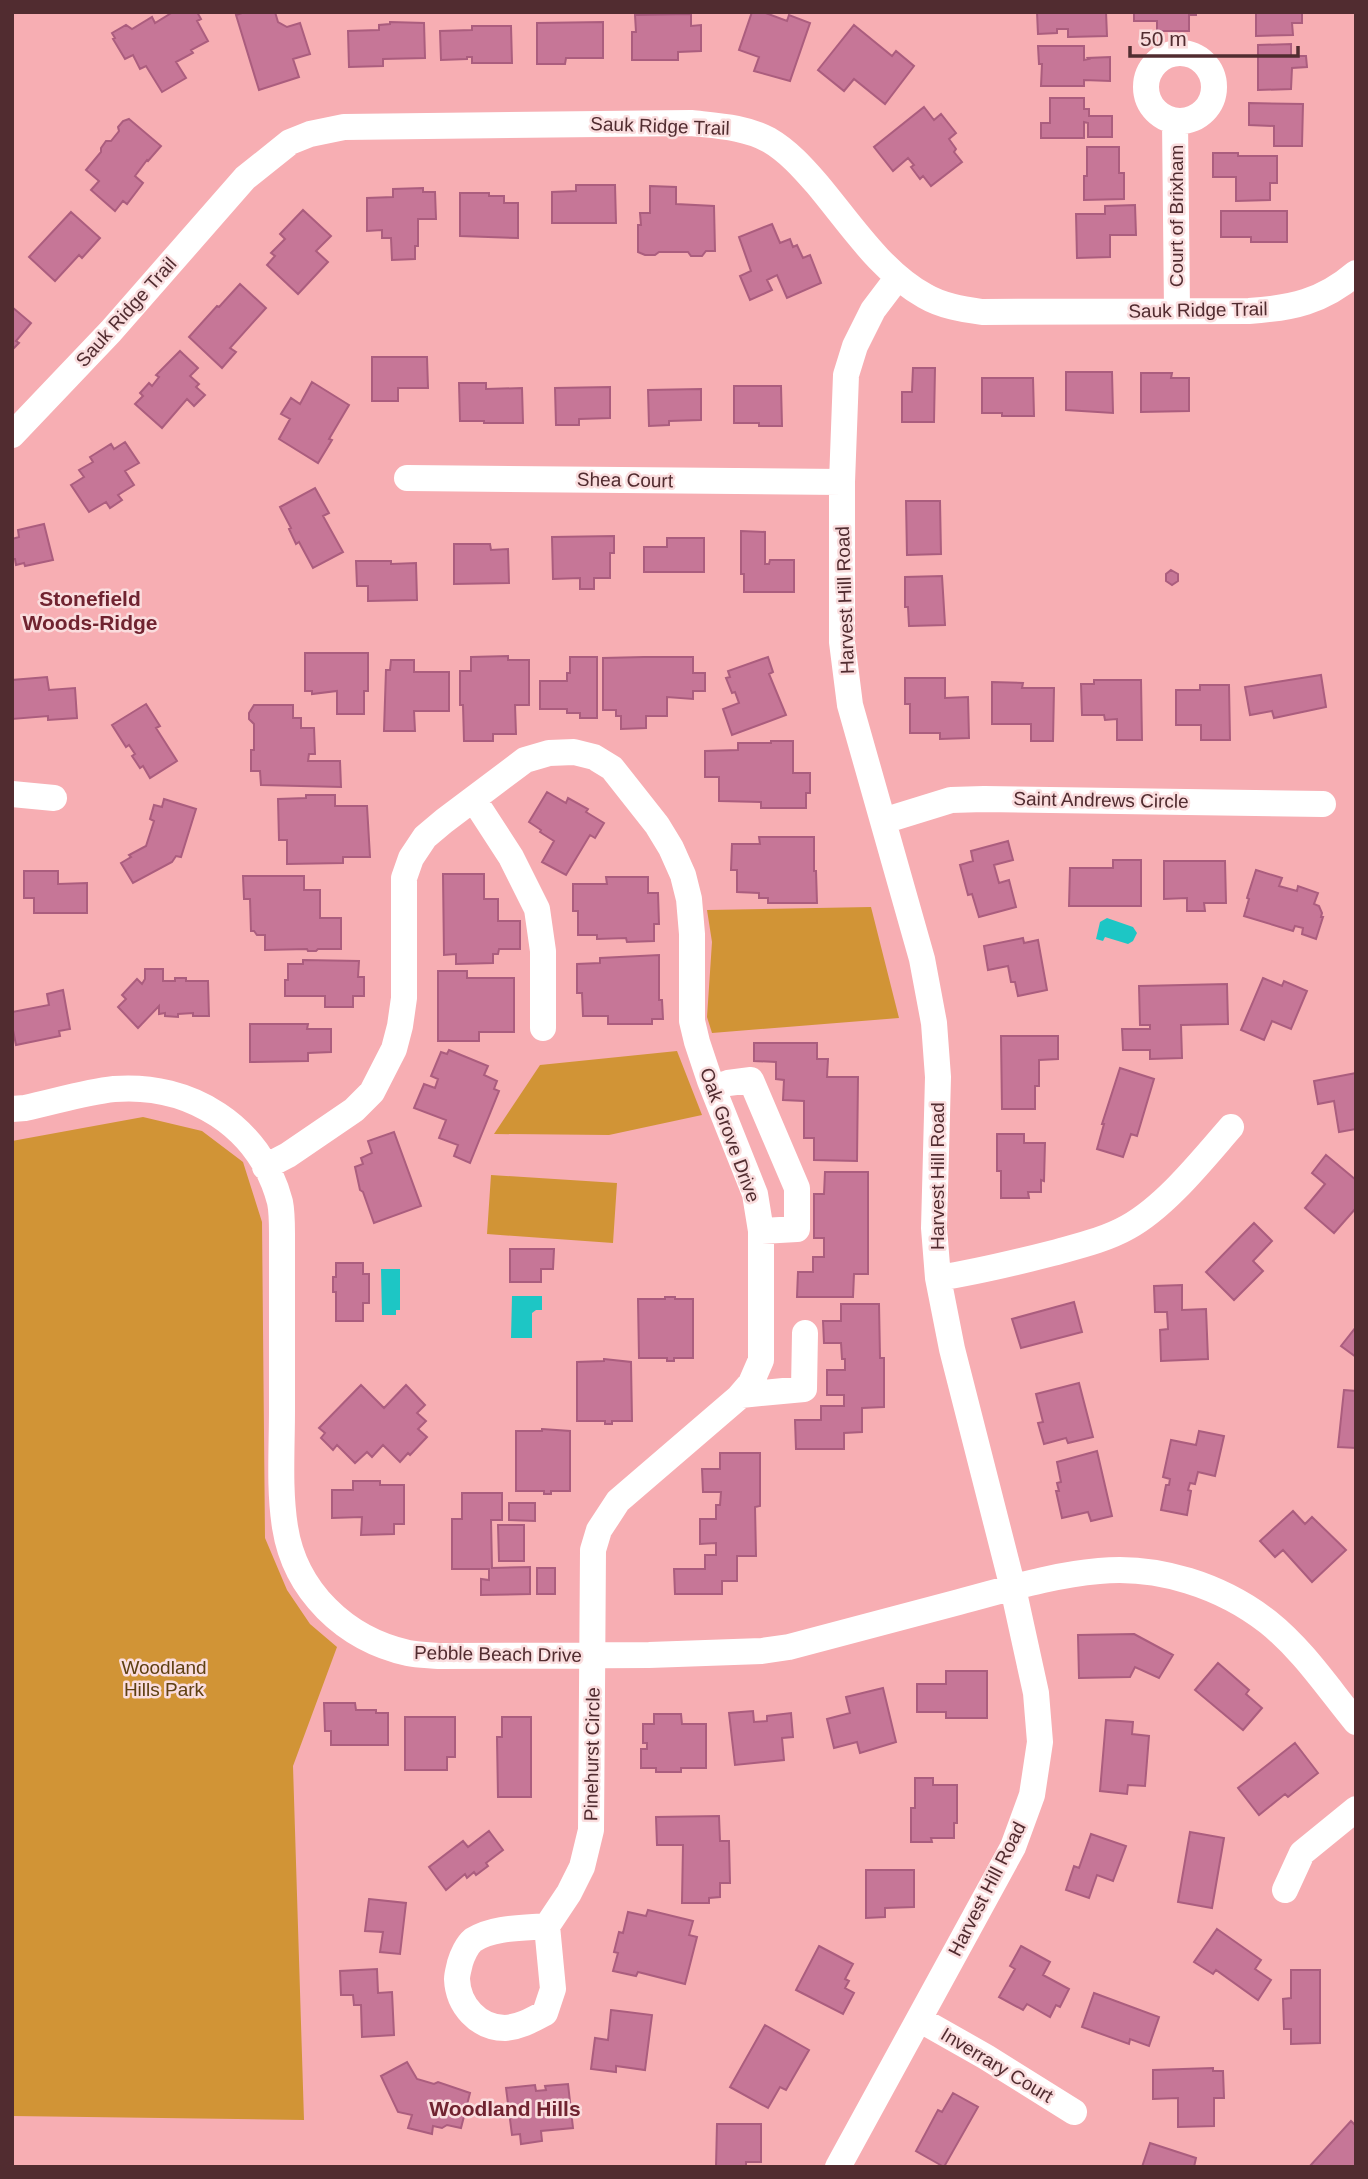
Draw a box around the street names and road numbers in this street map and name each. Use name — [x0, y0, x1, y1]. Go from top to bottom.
street label: Sauk Ridge Trail — [590, 113, 730, 139]
street label: Court of Brixham — [1166, 145, 1187, 287]
street label: Sauk Ridge Trail — [72, 253, 180, 371]
street label: Sauk Ridge Trail — [1128, 298, 1268, 322]
street label: Shea Court — [577, 469, 674, 491]
street label: Harvest Hill Road — [832, 526, 858, 674]
street label: Saint Andrews Circle — [1013, 788, 1189, 812]
street label: Oak Grove Drive — [696, 1065, 764, 1205]
street label: Harvest Hill Road — [927, 1102, 948, 1250]
street label: Pebble Beach Drive — [414, 1642, 582, 1666]
street label: Pinehurst Circle — [580, 1687, 604, 1821]
street label: Harvest Hill Road — [944, 1818, 1030, 1960]
street label: Inverrary Court — [937, 2023, 1057, 2107]

